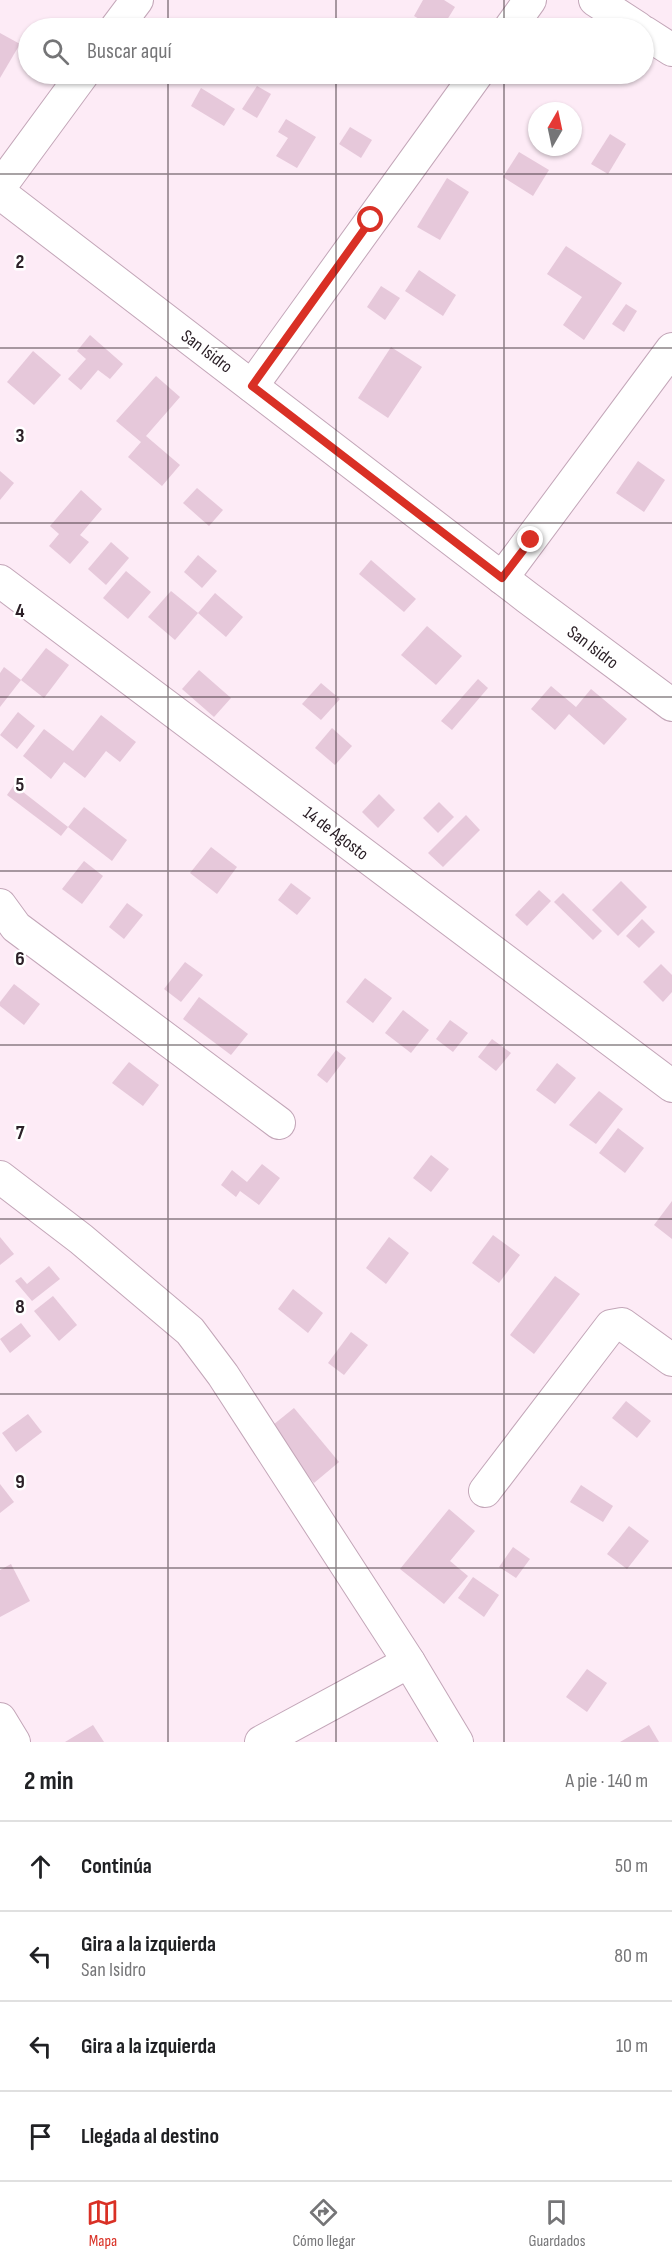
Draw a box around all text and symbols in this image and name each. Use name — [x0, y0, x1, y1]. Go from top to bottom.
search box — [18, 18, 654, 84]
icon: search — [39, 35, 72, 68]
text: Buscar aquí — [87, 38, 172, 65]
north arrow — [528, 102, 582, 156]
route start — [357, 206, 383, 232]
text: 2 — [16, 250, 24, 274]
street label: San Isidro — [177, 325, 236, 377]
text: 3 — [16, 424, 25, 448]
route end — [517, 526, 543, 552]
text: 4 — [15, 599, 25, 623]
street label: San Isidro — [563, 621, 622, 673]
text: 5 — [16, 773, 25, 797]
street label: 14 de Agosto — [299, 802, 372, 865]
text: 6 — [15, 947, 25, 971]
text: 7 — [16, 1121, 25, 1145]
text: 8 — [15, 1295, 25, 1319]
text: 9 — [15, 1470, 25, 1494]
text: 2 min — [24, 1766, 74, 1797]
text: A pie · 140 m — [566, 1769, 648, 1793]
icon: ahead — [24, 1850, 57, 1883]
text: Continúa — [81, 1853, 152, 1880]
text: 50 m — [615, 1854, 648, 1878]
text: Gira a la izquierda — [81, 1931, 216, 1958]
icon: left — [24, 1940, 57, 1973]
text: 80 m — [614, 1944, 648, 1968]
text: San Isidro — [81, 1958, 146, 1982]
icon: left — [24, 2030, 57, 2063]
text: Gira a la izquierda — [81, 2033, 216, 2060]
text: 10 m — [616, 2034, 648, 2058]
icon: arrive — [24, 2120, 57, 2153]
text: Llegada al destino — [81, 2123, 219, 2150]
tab: Mapa — [86, 2196, 119, 2251]
tab: Cómo llegar — [292, 2196, 355, 2251]
tab: Guardados — [528, 2196, 586, 2251]

